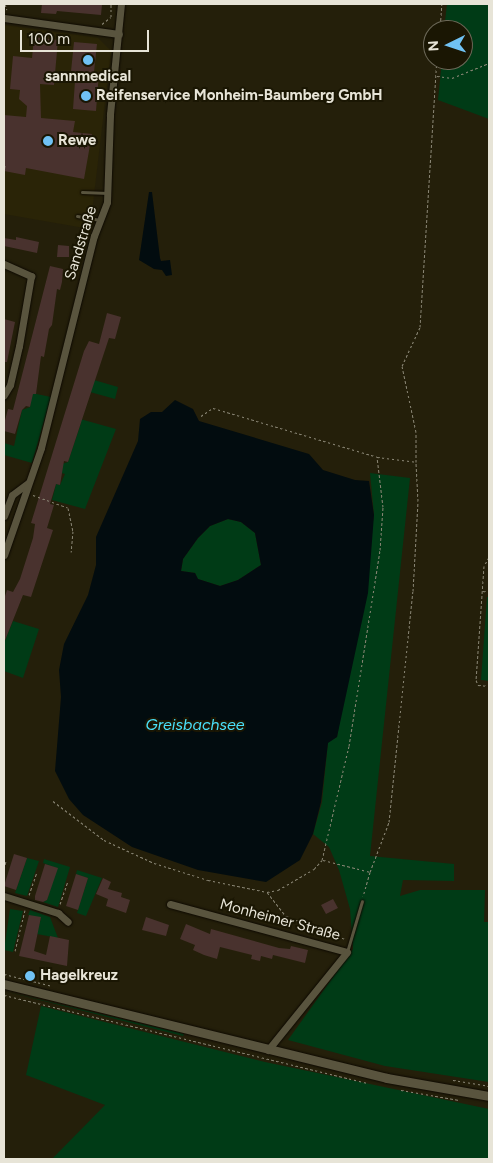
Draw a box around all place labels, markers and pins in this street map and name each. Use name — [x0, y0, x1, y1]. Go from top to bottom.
marker: sannmedical — [82, 54, 94, 66]
place label: sannmedical — [45, 68, 131, 86]
place label: Reifenservice Monheim-Baumberg GmbH — [96, 87, 383, 105]
marker: Reifenservice Monheim-Baumberg GmbH — [80, 90, 92, 102]
place label: Rewe — [58, 132, 96, 150]
marker: Rewe — [42, 135, 54, 147]
place label: Hagelkreuz — [40, 967, 118, 985]
marker: Hagelkreuz — [24, 970, 36, 982]

